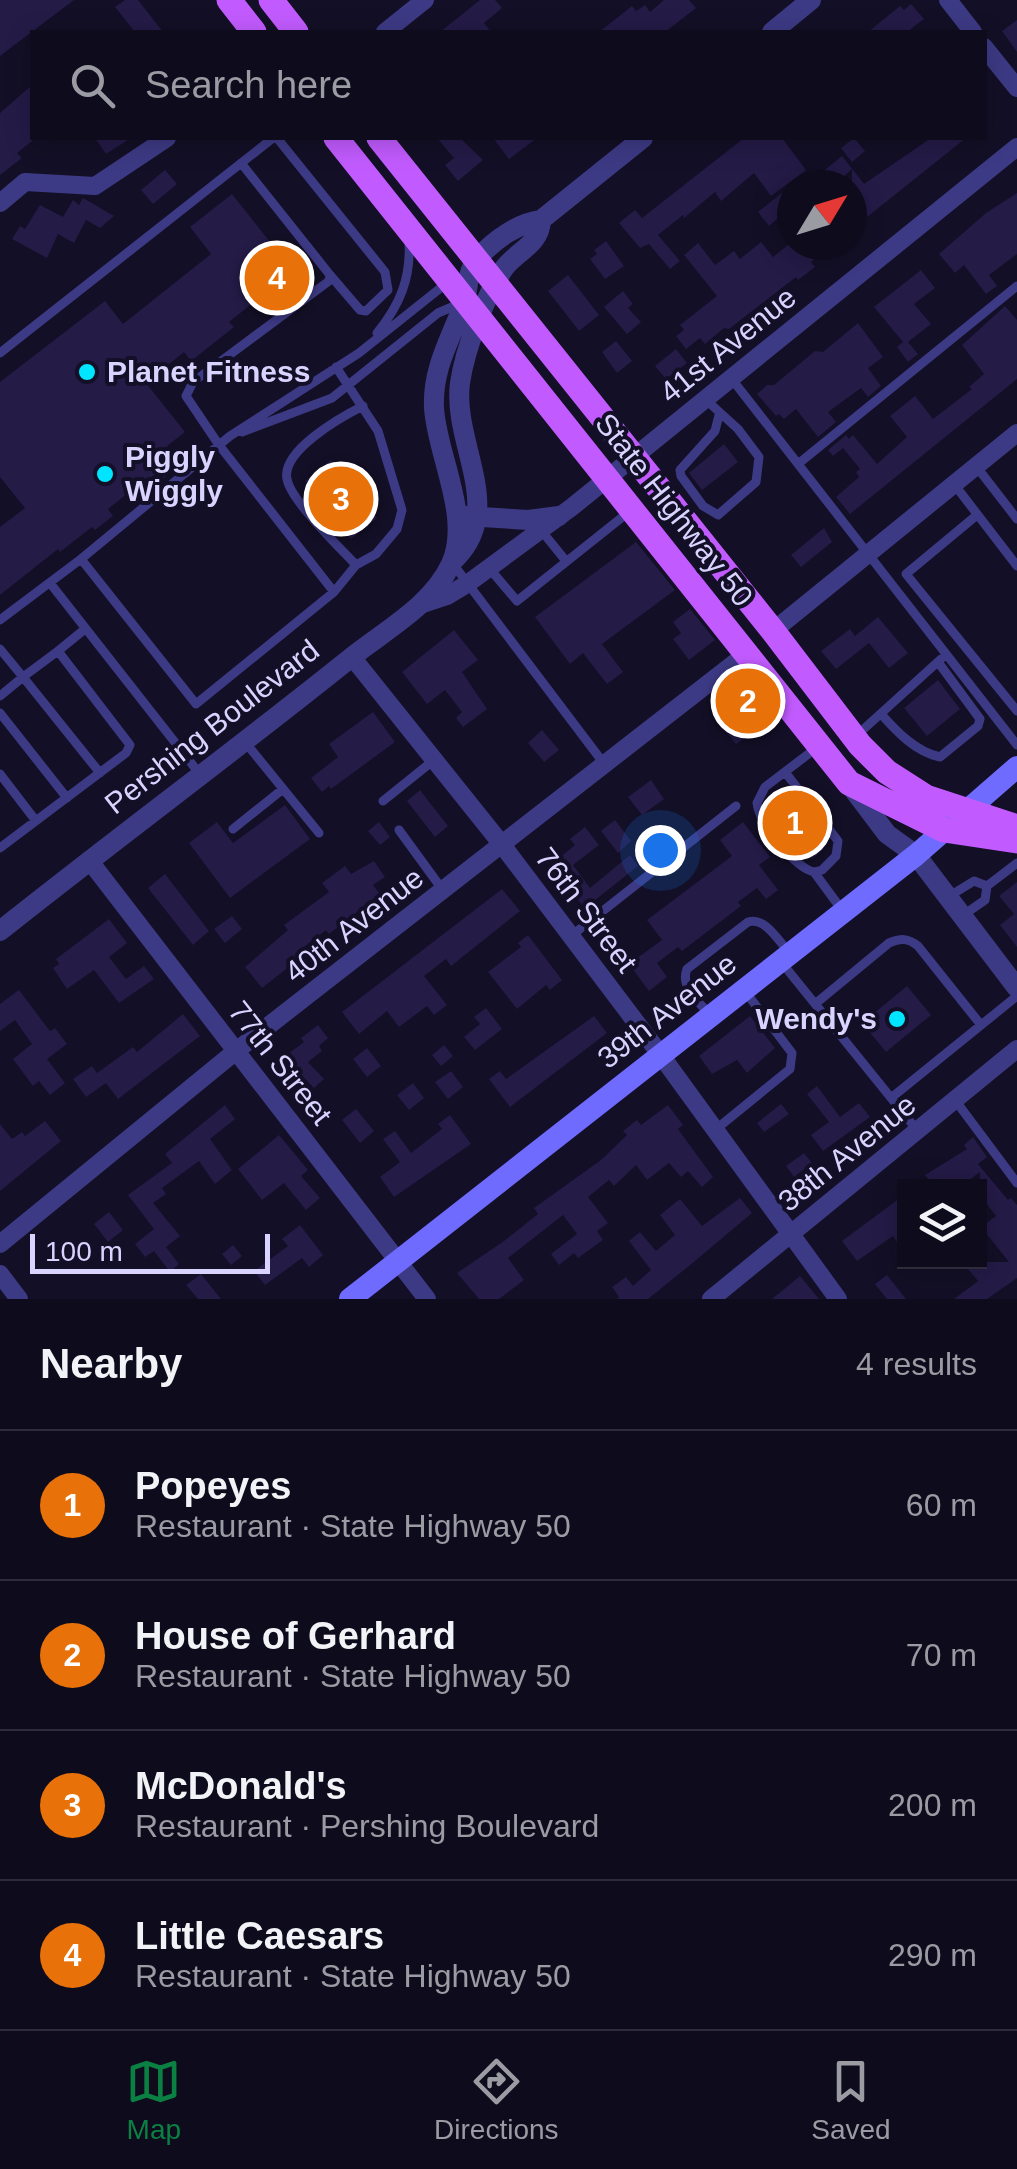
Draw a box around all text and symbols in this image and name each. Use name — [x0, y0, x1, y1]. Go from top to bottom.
search box — [30, 30, 987, 140]
icon: search — [65, 58, 120, 113]
text: Search here — [145, 64, 352, 106]
north arrow — [777, 170, 867, 260]
pin: 4 — [244, 240, 310, 316]
street label: 41st Avenue — [653, 280, 802, 409]
place label: Planet Fitness — [107, 355, 310, 388]
marker: Planet Fitness — [76, 361, 98, 383]
street label: State Highway 50 — [589, 407, 760, 612]
place label: Piggly Wiggly — [125, 440, 223, 507]
pin: 3 — [308, 462, 374, 536]
marker: Piggly Wiggly — [94, 463, 116, 485]
street label: Pershing Boulevard — [98, 633, 325, 820]
pin: 2 — [716, 664, 780, 738]
pin: 1 — [762, 786, 828, 860]
your location — [635, 825, 686, 876]
street label: 76th Street — [529, 841, 644, 979]
street label: 40th Avenue — [278, 860, 429, 989]
street label: 39th Avenue — [591, 946, 742, 1075]
street label: 77th Street — [222, 995, 339, 1131]
place label: Wendy's — [755, 1002, 877, 1035]
marker: Wendy's — [886, 1008, 908, 1030]
street label: 38th Avenue — [772, 1087, 922, 1218]
map controls — [897, 1179, 987, 1269]
button: layers — [897, 1179, 987, 1269]
scale bar — [30, 1229, 270, 1274]
text: 100 m — [45, 1236, 123, 1267]
text: Nearby — [40, 1340, 182, 1387]
text: 4 results — [856, 1346, 977, 1382]
text: Popeyes — [135, 1465, 291, 1507]
text: 1 — [64, 1487, 81, 1523]
text: 60 m — [906, 1487, 977, 1523]
text: Restaurant · State Highway 50 — [135, 1508, 571, 1544]
text: House of Gerhard — [135, 1615, 456, 1657]
text: 2 — [64, 1637, 81, 1673]
text: 70 m — [906, 1637, 977, 1673]
text: Restaurant · State Highway 50 — [135, 1658, 571, 1694]
text: McDonald's — [135, 1765, 347, 1807]
text: 3 — [64, 1787, 81, 1823]
text: 200 m — [888, 1787, 977, 1823]
text: Restaurant · Pershing Boulevard — [135, 1808, 599, 1844]
text: Little Caesars — [135, 1915, 384, 1957]
text: 4 — [64, 1937, 81, 1973]
text: 290 m — [888, 1937, 977, 1973]
text: Restaurant · State Highway 50 — [135, 1958, 571, 1994]
tab: Map — [126, 2054, 181, 2146]
tab: Directions — [434, 2054, 559, 2146]
tab: Saved — [811, 2054, 891, 2146]

